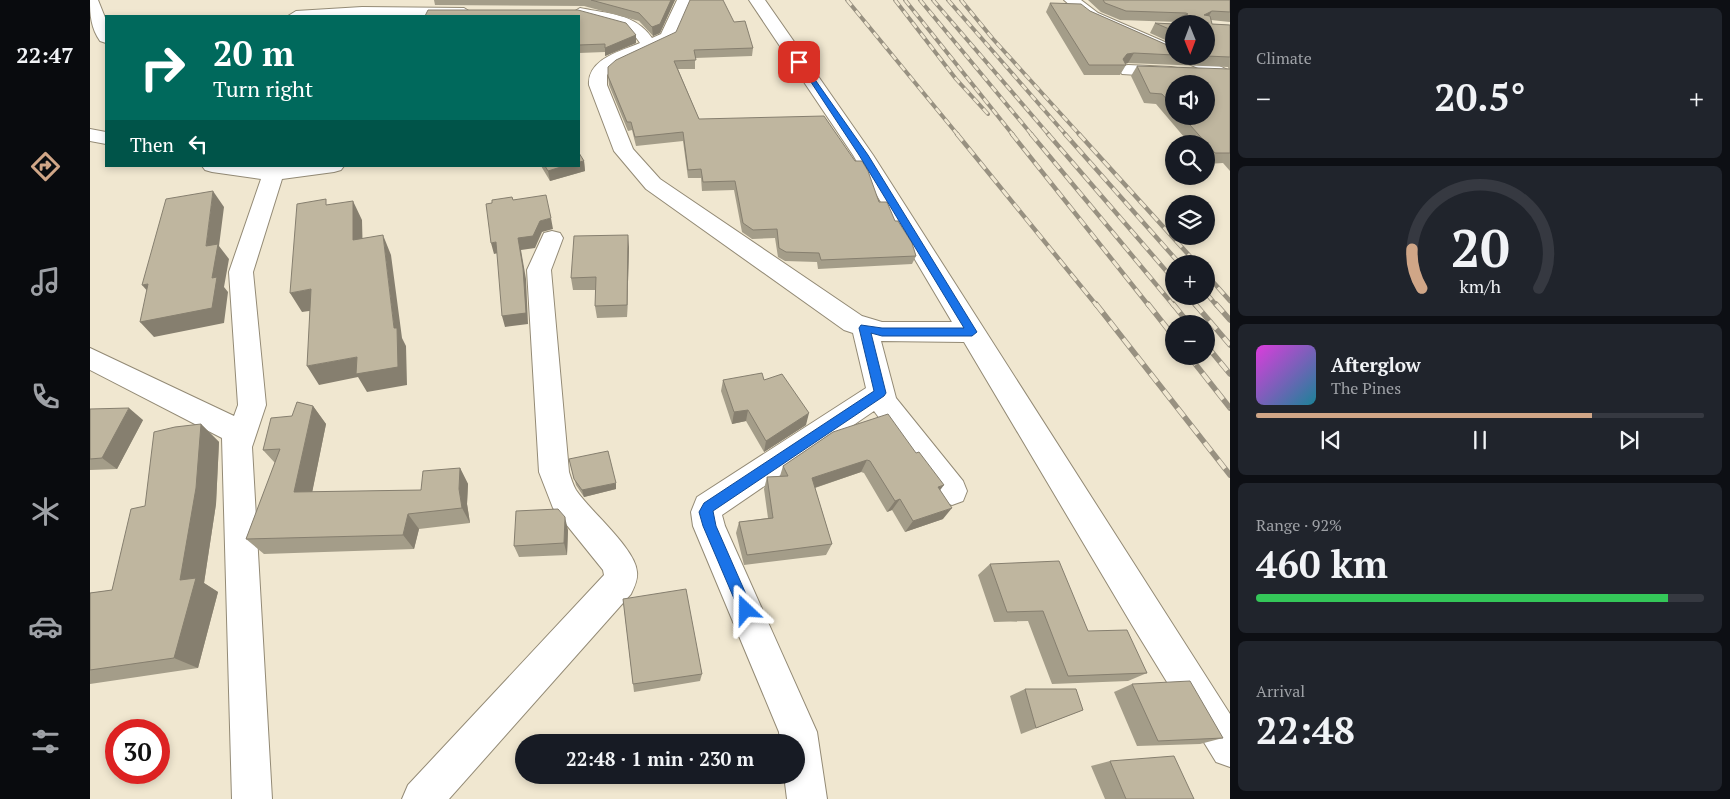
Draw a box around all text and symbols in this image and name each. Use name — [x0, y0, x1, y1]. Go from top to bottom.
north arrow — [1165, 15, 1215, 65]
map controls — [1165, 15, 1215, 365]
text: 20 m — [213, 30, 294, 76]
icon: right — [130, 35, 195, 100]
text: 22:47 — [16, 40, 74, 69]
pin — [778, 41, 820, 83]
text: Climate — [1256, 47, 1312, 69]
icon: arrive — [785, 48, 813, 76]
text: 20.5° — [1434, 72, 1526, 122]
text: Turn right — [213, 74, 313, 103]
button: sound — [1165, 75, 1215, 125]
text: − — [1256, 80, 1271, 117]
text: + — [1689, 80, 1704, 117]
icon: left — [184, 130, 212, 158]
text: Then — [130, 132, 174, 157]
button: search — [1165, 135, 1215, 185]
icon: directions — [28, 149, 63, 184]
button: layers — [1165, 195, 1215, 245]
text: 20 — [1451, 213, 1509, 282]
button: + — [1165, 255, 1215, 305]
icon: music — [28, 264, 63, 299]
text: km/h — [1459, 274, 1501, 298]
button: − — [1165, 315, 1215, 365]
text: Afterglow — [1331, 352, 1421, 377]
text: The Pines — [1331, 377, 1401, 399]
icon: phone — [28, 379, 63, 414]
icon: previous — [1317, 426, 1345, 454]
icon: pause — [1466, 426, 1494, 454]
icon: next — [1615, 426, 1643, 454]
icon: climate — [28, 494, 63, 529]
text: Range · 92% — [1256, 514, 1342, 536]
text: 460 km — [1256, 539, 1388, 589]
position arrow — [719, 583, 771, 635]
icon: car — [28, 609, 63, 644]
text: Arrival — [1256, 680, 1305, 702]
text: 22:48 — [1256, 705, 1355, 755]
speed limit sign: 30 — [105, 719, 170, 784]
icon: filters — [28, 724, 63, 759]
text: 22:48 · 1 min · 230 m — [566, 746, 754, 771]

